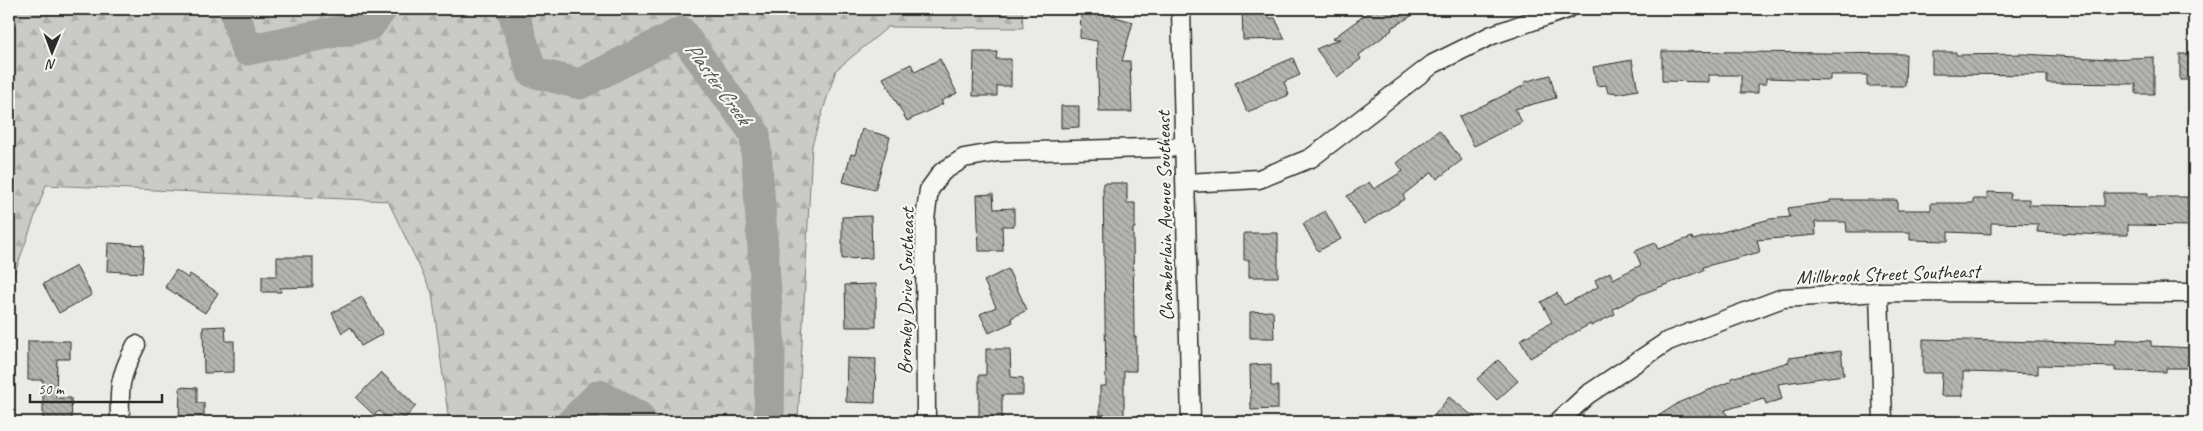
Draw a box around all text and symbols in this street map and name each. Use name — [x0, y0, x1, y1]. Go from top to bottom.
north arrow — [28, 28, 78, 78]
water label: Plaster Creek — [680, 37, 759, 133]
text: N — [45, 56, 56, 73]
street label: Chamberlain Avenue Southeast — [1151, 108, 1179, 321]
street label: Bromley Drive Southeast — [892, 205, 920, 375]
street label: Millbrook Street Southeast — [1796, 258, 1983, 290]
scale bar — [30, 371, 162, 403]
text: 50 m — [38, 380, 65, 399]

